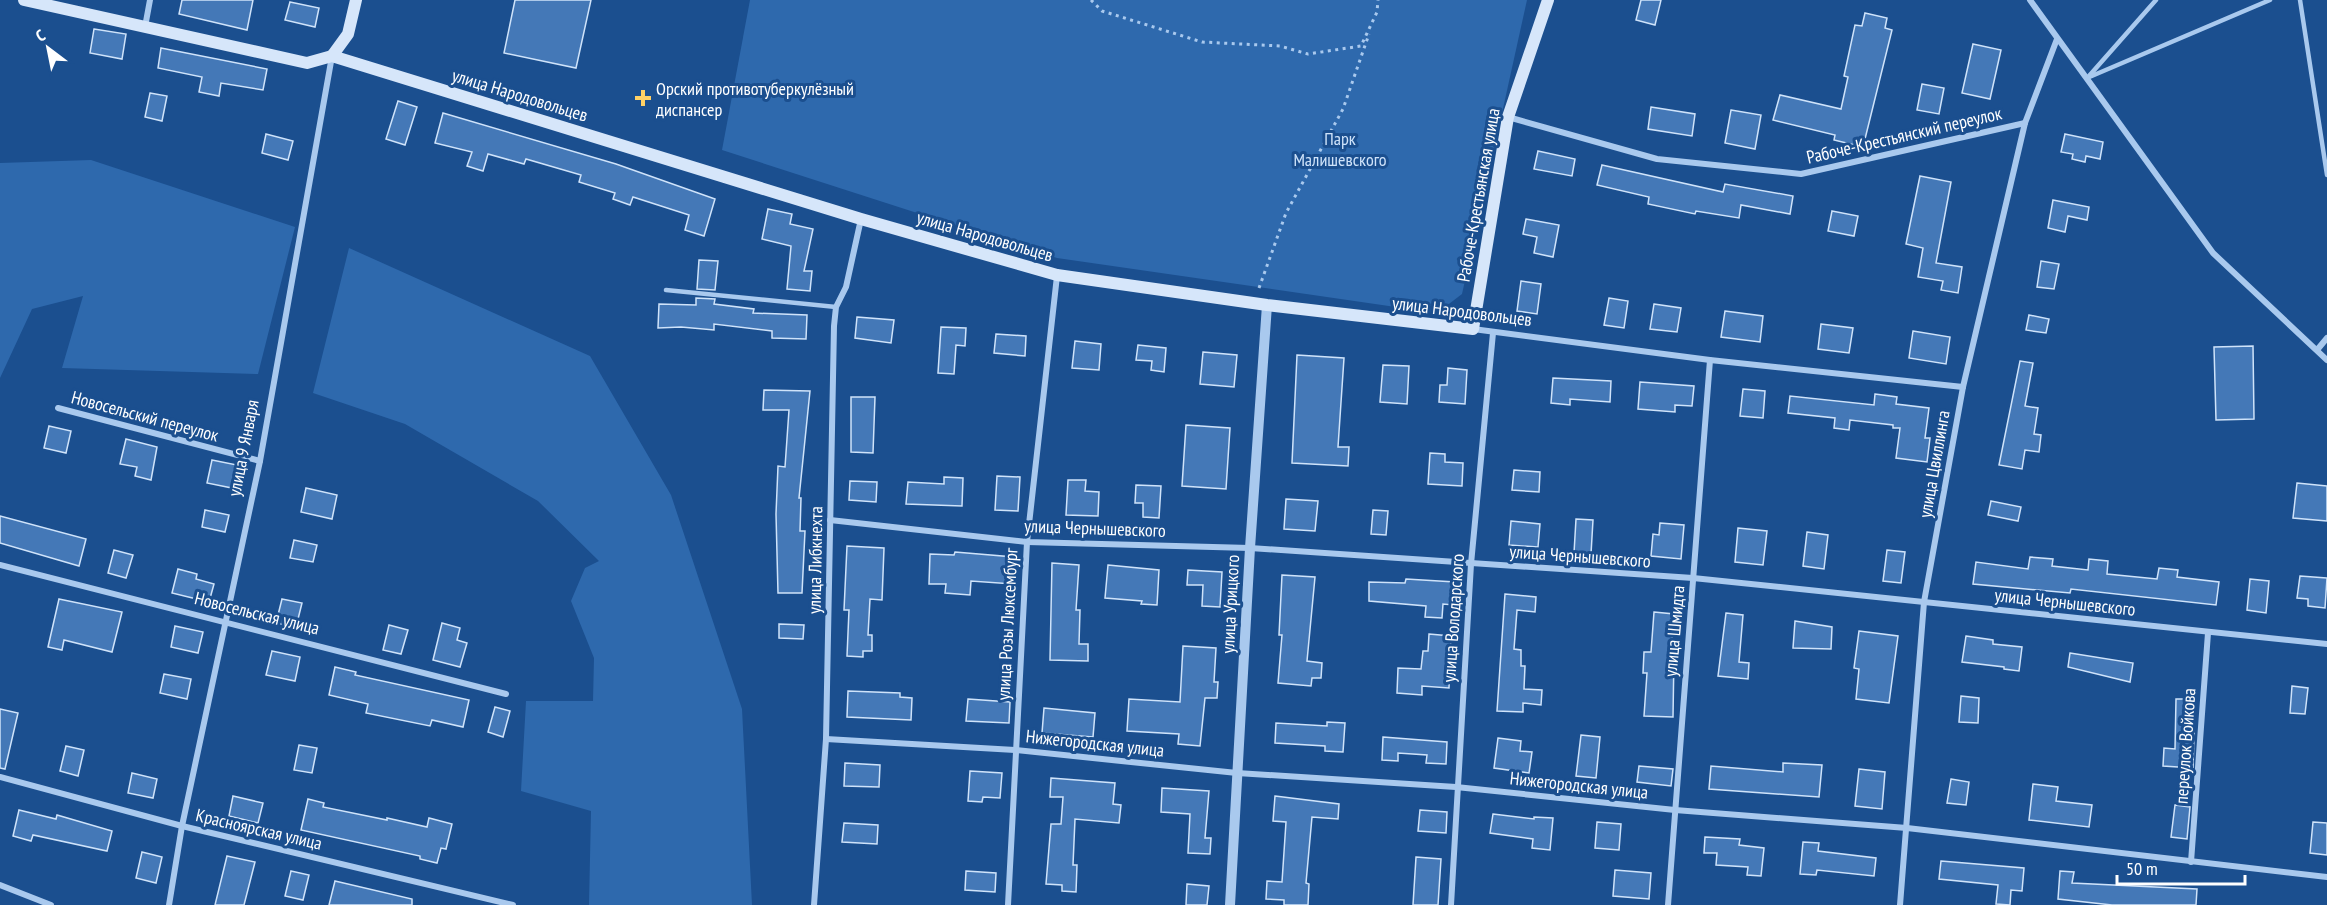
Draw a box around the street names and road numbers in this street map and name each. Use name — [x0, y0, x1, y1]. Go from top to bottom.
street label: улица Народовольцев — [449, 63, 591, 127]
street label: Рабоче-Крестьянский переулок — [1804, 101, 2004, 169]
street label: Рабоче-Крестьянская улица — [1451, 106, 1505, 284]
street label: улица Народовольцев — [914, 206, 1056, 266]
street label: улица Народовольцев — [1391, 291, 1533, 331]
street label: Новосельский переулок — [69, 385, 221, 447]
street label: улица 9 Января — [222, 398, 264, 498]
street label: улица Цвиллинга — [1913, 408, 1955, 520]
street label: улица Либкнехта — [803, 506, 827, 614]
street label: улица Чернышевского — [1024, 514, 1166, 542]
street label: улица Чернышевского — [1509, 540, 1652, 572]
street label: улица Розы Люксембург — [992, 546, 1023, 701]
street label: улица Володарского — [1437, 553, 1469, 683]
street label: улица Урицкого — [1216, 554, 1244, 654]
street label: улица Чернышевского — [1993, 583, 2137, 621]
street label: улица Шмидта — [1659, 584, 1689, 678]
street label: Новосельская улица — [192, 586, 322, 640]
street label: переулок Войкова — [2169, 687, 2201, 805]
street label: Нижегородская улица — [1025, 724, 1165, 762]
street label: Нижегородская улица — [1509, 766, 1649, 804]
street label: Красноярская улица — [194, 803, 324, 855]

